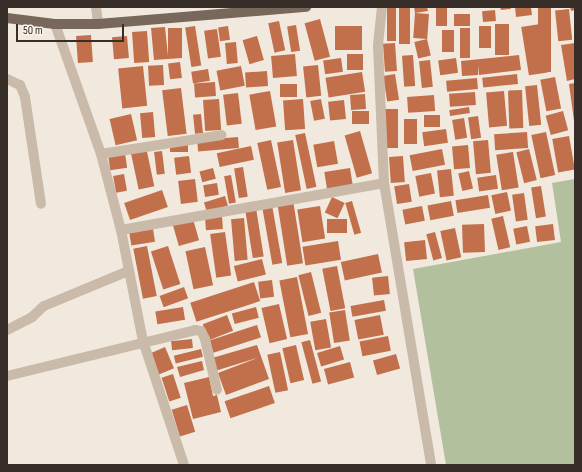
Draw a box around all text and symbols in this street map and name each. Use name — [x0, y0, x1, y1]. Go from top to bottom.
scale bar — [18, 16, 126, 42]
text: 50 m — [23, 23, 43, 38]

